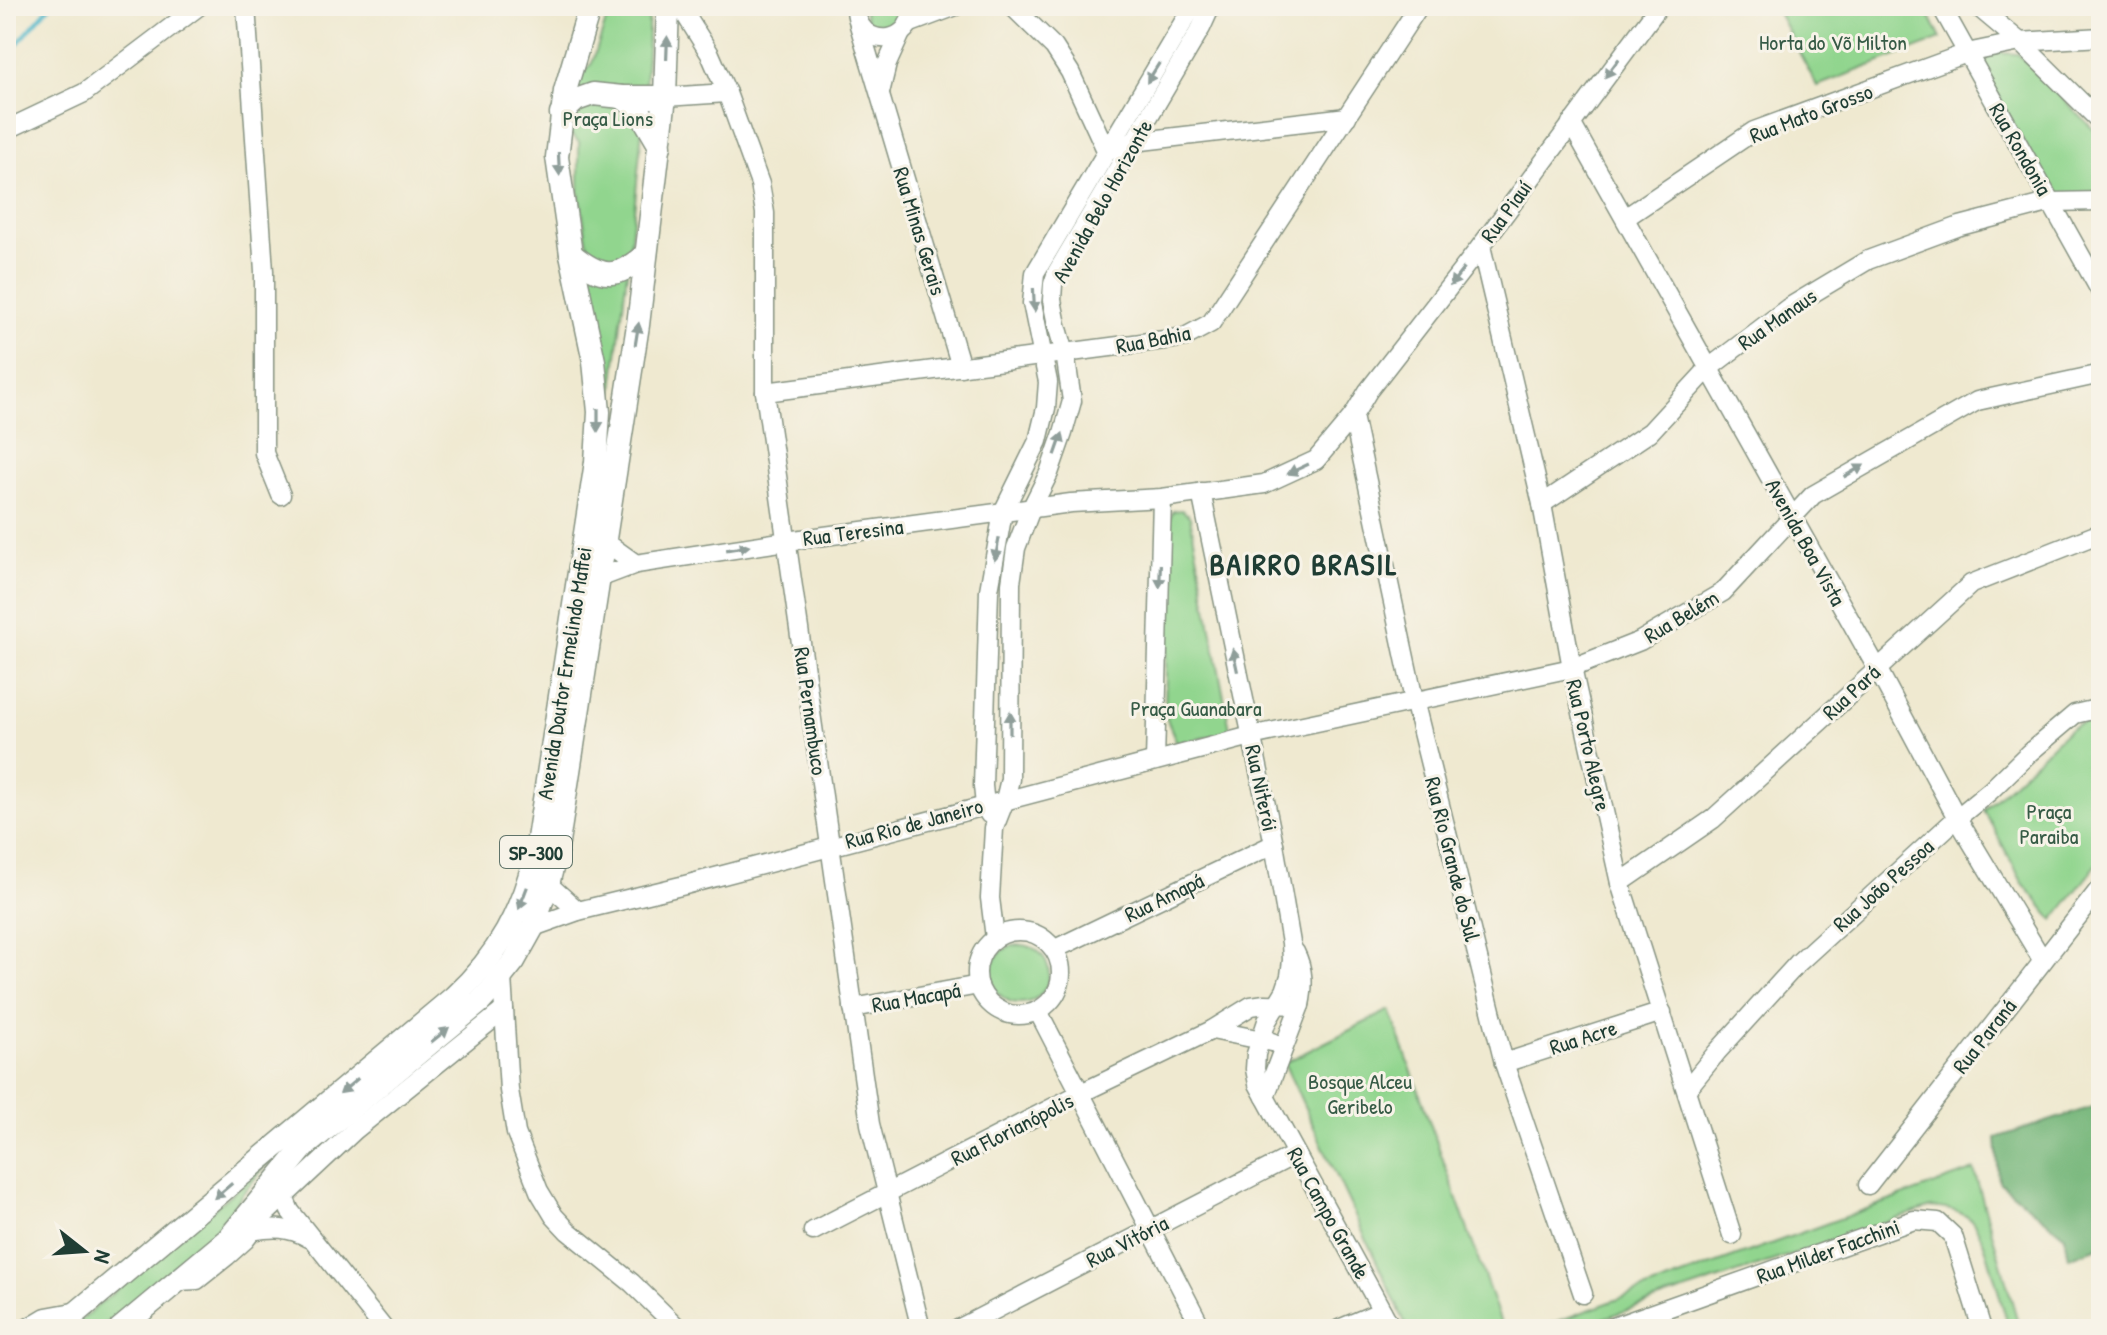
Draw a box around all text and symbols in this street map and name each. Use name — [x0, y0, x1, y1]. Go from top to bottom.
park label: Horta do Võ Milton — [1759, 27, 1907, 57]
one-way arrow — [660, 35, 673, 60]
one-way arrow — [1604, 58, 1620, 78]
one-way arrow — [1147, 62, 1161, 84]
street label: Rua Mato Grosso — [1745, 76, 1877, 150]
street label: Rua Rondonia — [1982, 97, 2060, 201]
park label: Praça Lions — [563, 103, 653, 133]
street label: Avenida Belo Horizonte — [1045, 114, 1159, 288]
one-way arrow — [552, 152, 565, 177]
street label: Rua Minas Gerais — [886, 163, 954, 299]
street label: Rua Piauí — [1473, 174, 1539, 248]
one-way arrow — [1449, 267, 1466, 287]
street label: Rua Manaus — [1732, 281, 1822, 357]
one-way arrow — [1027, 288, 1040, 313]
street label: Rua Bahia — [1113, 317, 1193, 361]
one-way arrow — [631, 321, 644, 346]
one-way arrow — [592, 408, 604, 433]
one-way arrow — [1054, 431, 1066, 455]
one-way arrow — [1286, 462, 1309, 476]
one-way arrow — [1843, 464, 1865, 478]
street label: Avenida Boa Vista — [1759, 473, 1853, 611]
street label: Rua Teresina — [801, 511, 905, 553]
one-way arrow — [990, 537, 1002, 562]
one-way arrow — [725, 541, 750, 554]
street label: Avenida Doutor Ermelindo Maffei — [529, 544, 599, 802]
district label: BAIRRO BRASIL — [1209, 544, 1399, 584]
one-way arrow — [1153, 564, 1166, 589]
street label: Rua Belém — [1638, 582, 1724, 650]
street label: Rua Pernambuco — [787, 645, 835, 777]
one-way arrow — [1229, 647, 1241, 672]
street label: Rua Pará — [1816, 657, 1887, 726]
street label: Rua Porto Alegre — [1559, 676, 1619, 814]
park label: Praça Guanabara — [1130, 693, 1262, 723]
one-way arrow — [1004, 710, 1017, 735]
street label: Rua Niterói — [1238, 742, 1286, 834]
street label: Rua Rio Grande do Sul — [1418, 774, 1488, 945]
street label: Rua Rio de Janeiro — [842, 790, 986, 856]
park label: Praça Paraiba — [2020, 796, 2079, 851]
street label: Rua João Pessoa — [1826, 832, 1940, 938]
road number: SP-300 — [500, 836, 572, 868]
street label: Rua Amapá — [1119, 865, 1209, 929]
one-way arrow — [516, 886, 529, 910]
street label: Rua Macapá — [869, 974, 963, 1020]
street label: Rua Paraná — [1945, 992, 2023, 1080]
street label: Rua Acre — [1546, 1012, 1621, 1062]
one-way arrow — [430, 1027, 450, 1044]
park label: Bosque Alceu Geribelo — [1308, 1066, 1412, 1121]
one-way arrow — [339, 1077, 359, 1094]
street label: Rua Florianópolis — [946, 1085, 1078, 1173]
street label: Rua Campo Grande — [1280, 1142, 1378, 1285]
one-way arrow — [213, 1182, 233, 1199]
street label: Rua Vitória — [1081, 1207, 1173, 1274]
north arrow — [44, 1211, 124, 1291]
street label: Rua Milder Facchini — [1752, 1211, 1904, 1291]
text: N — [87, 1247, 119, 1267]

